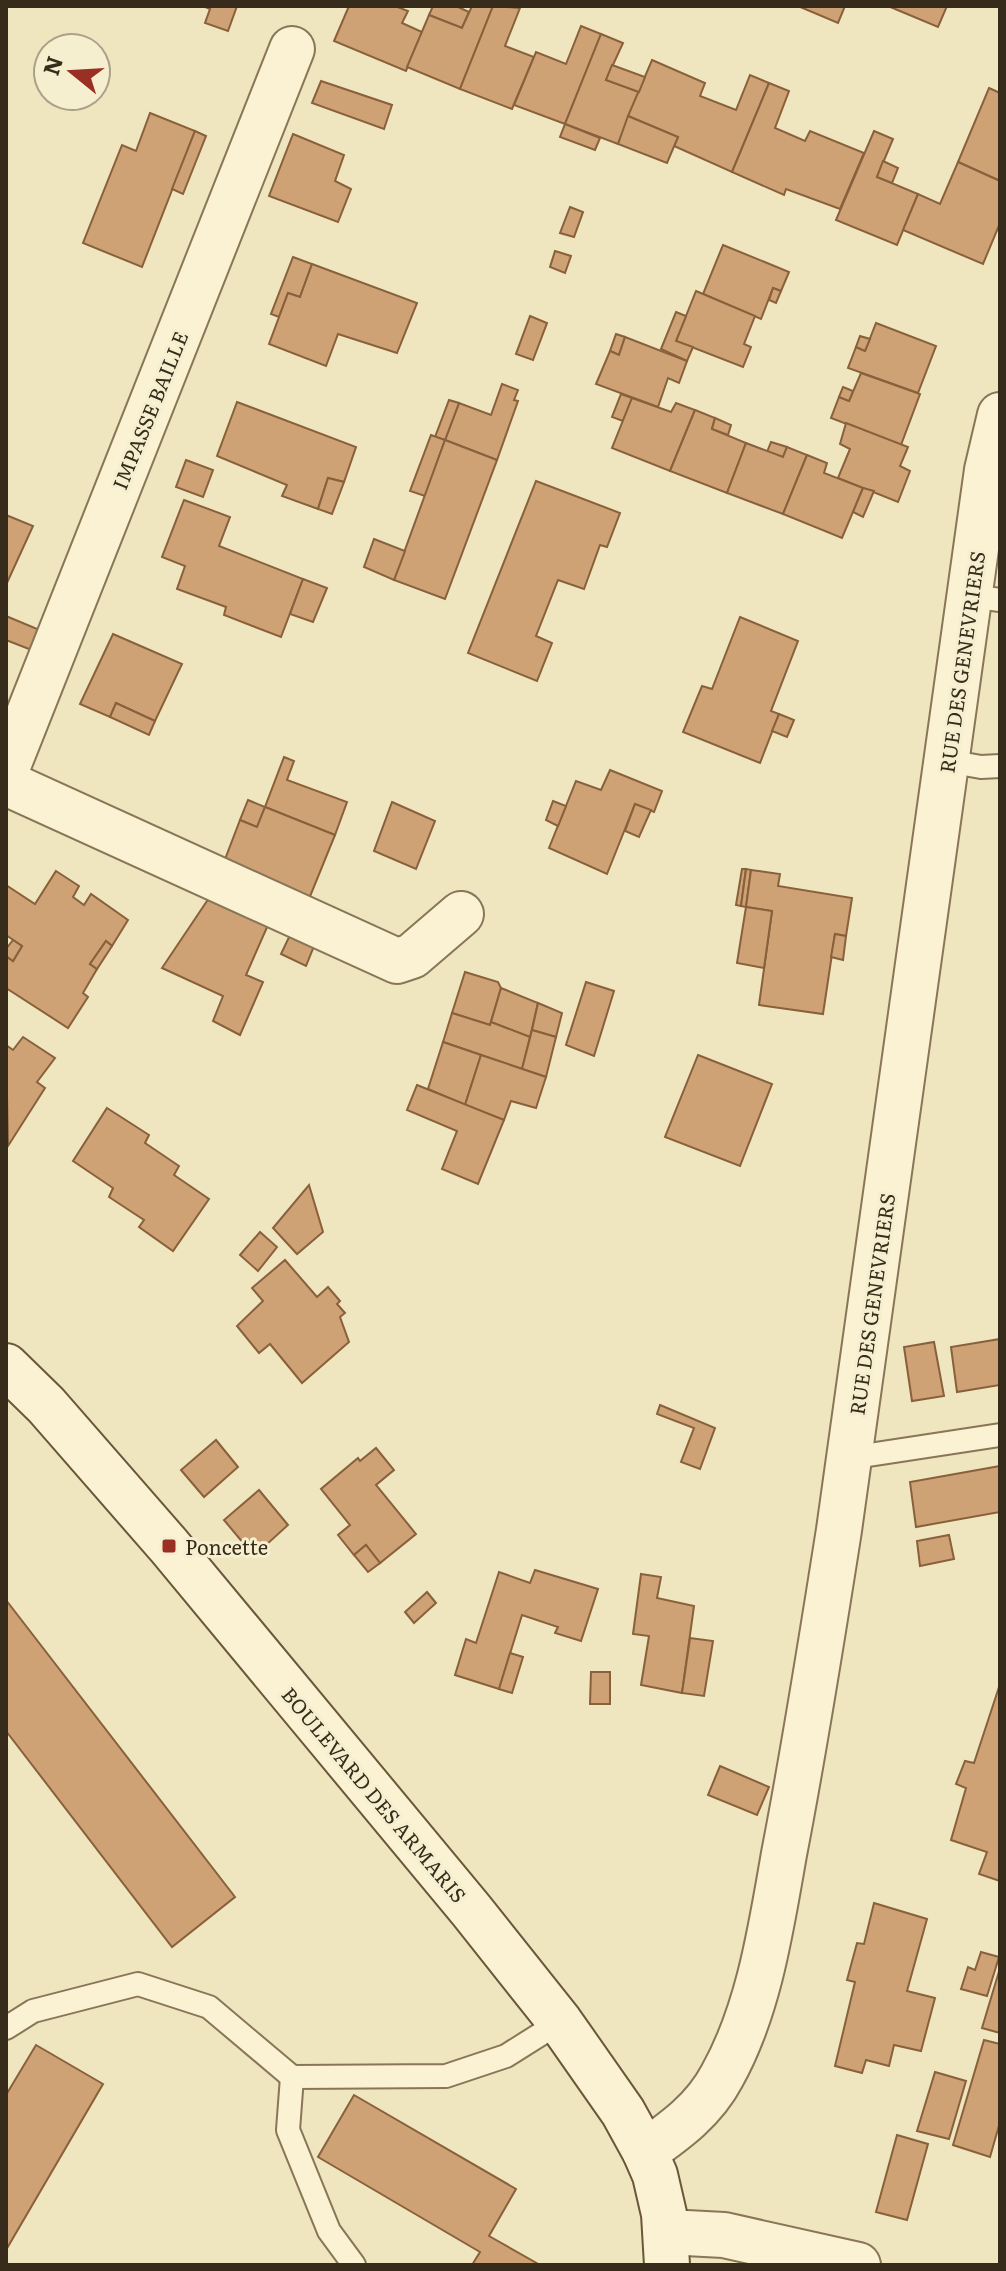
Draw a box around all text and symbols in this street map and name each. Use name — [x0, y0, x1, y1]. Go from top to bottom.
north arrow — [32, 32, 112, 112]
text: N — [33, 51, 70, 79]
street label: IMPASSE BAILLE — [104, 326, 194, 494]
street label: RUE DES GENEVRIERS — [931, 549, 991, 775]
street label: RUE DES GENEVRIERS — [841, 1191, 901, 1417]
place label: Poncette — [185, 1531, 268, 1561]
marker: Poncette — [160, 1537, 178, 1555]
street label: BOULEVARD DES ARMARIS — [276, 1680, 474, 1908]

